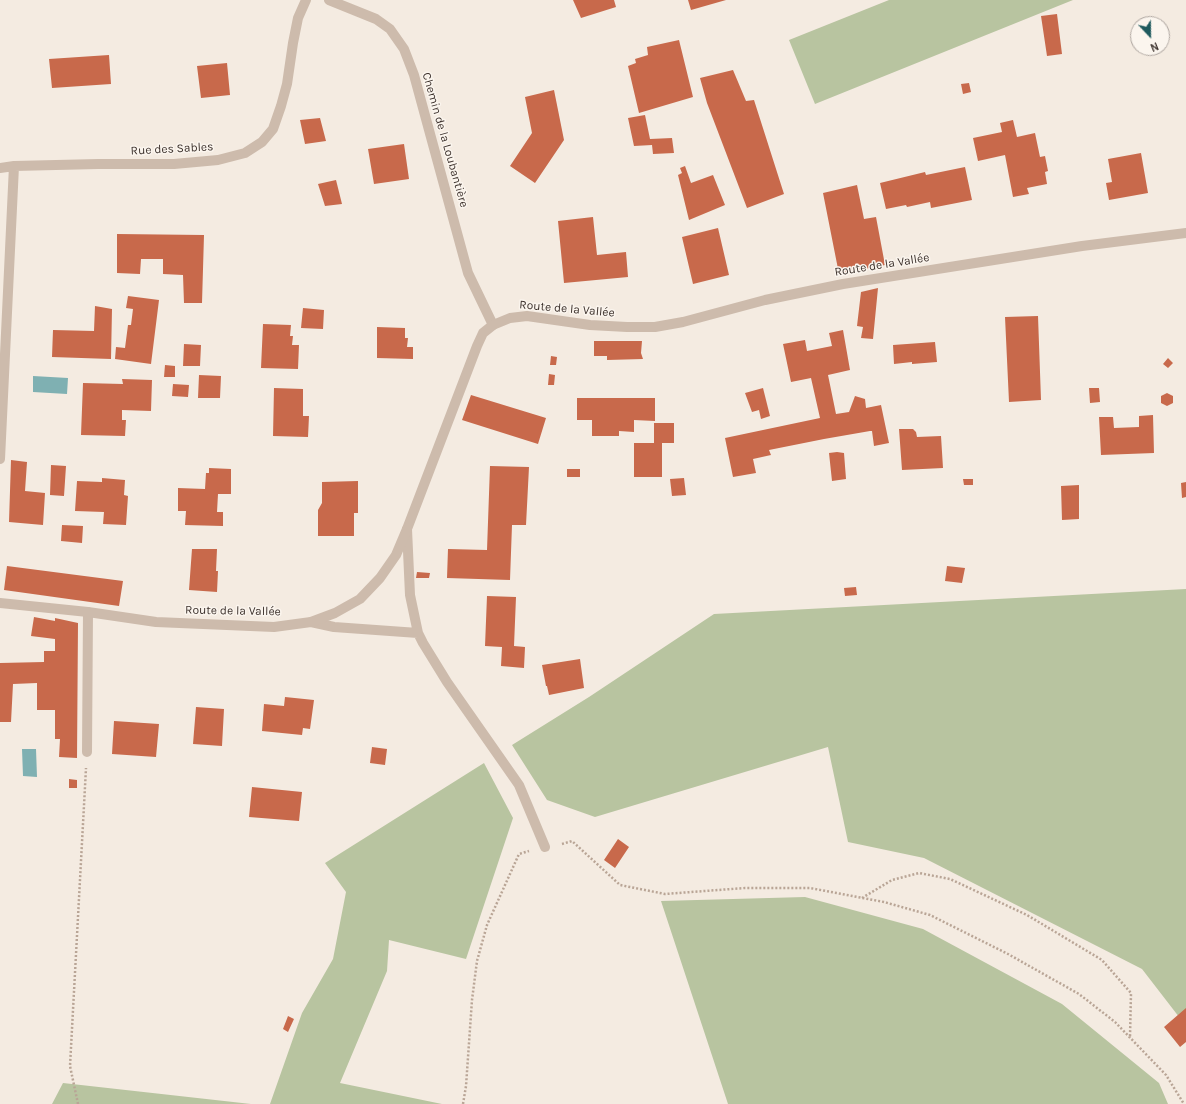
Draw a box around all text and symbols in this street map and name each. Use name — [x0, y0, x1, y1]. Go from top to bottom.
north arrow — [1130, 16, 1170, 56]
text: N — [1148, 39, 1160, 54]
street label: Chemin de la Loubantière — [419, 71, 471, 209]
street label: Rue des Sables — [130, 140, 214, 158]
street label: Route de la Vallée — [834, 250, 930, 280]
street label: Route de la Vallée — [519, 298, 615, 320]
street label: Route de la Vallée — [185, 603, 281, 619]

